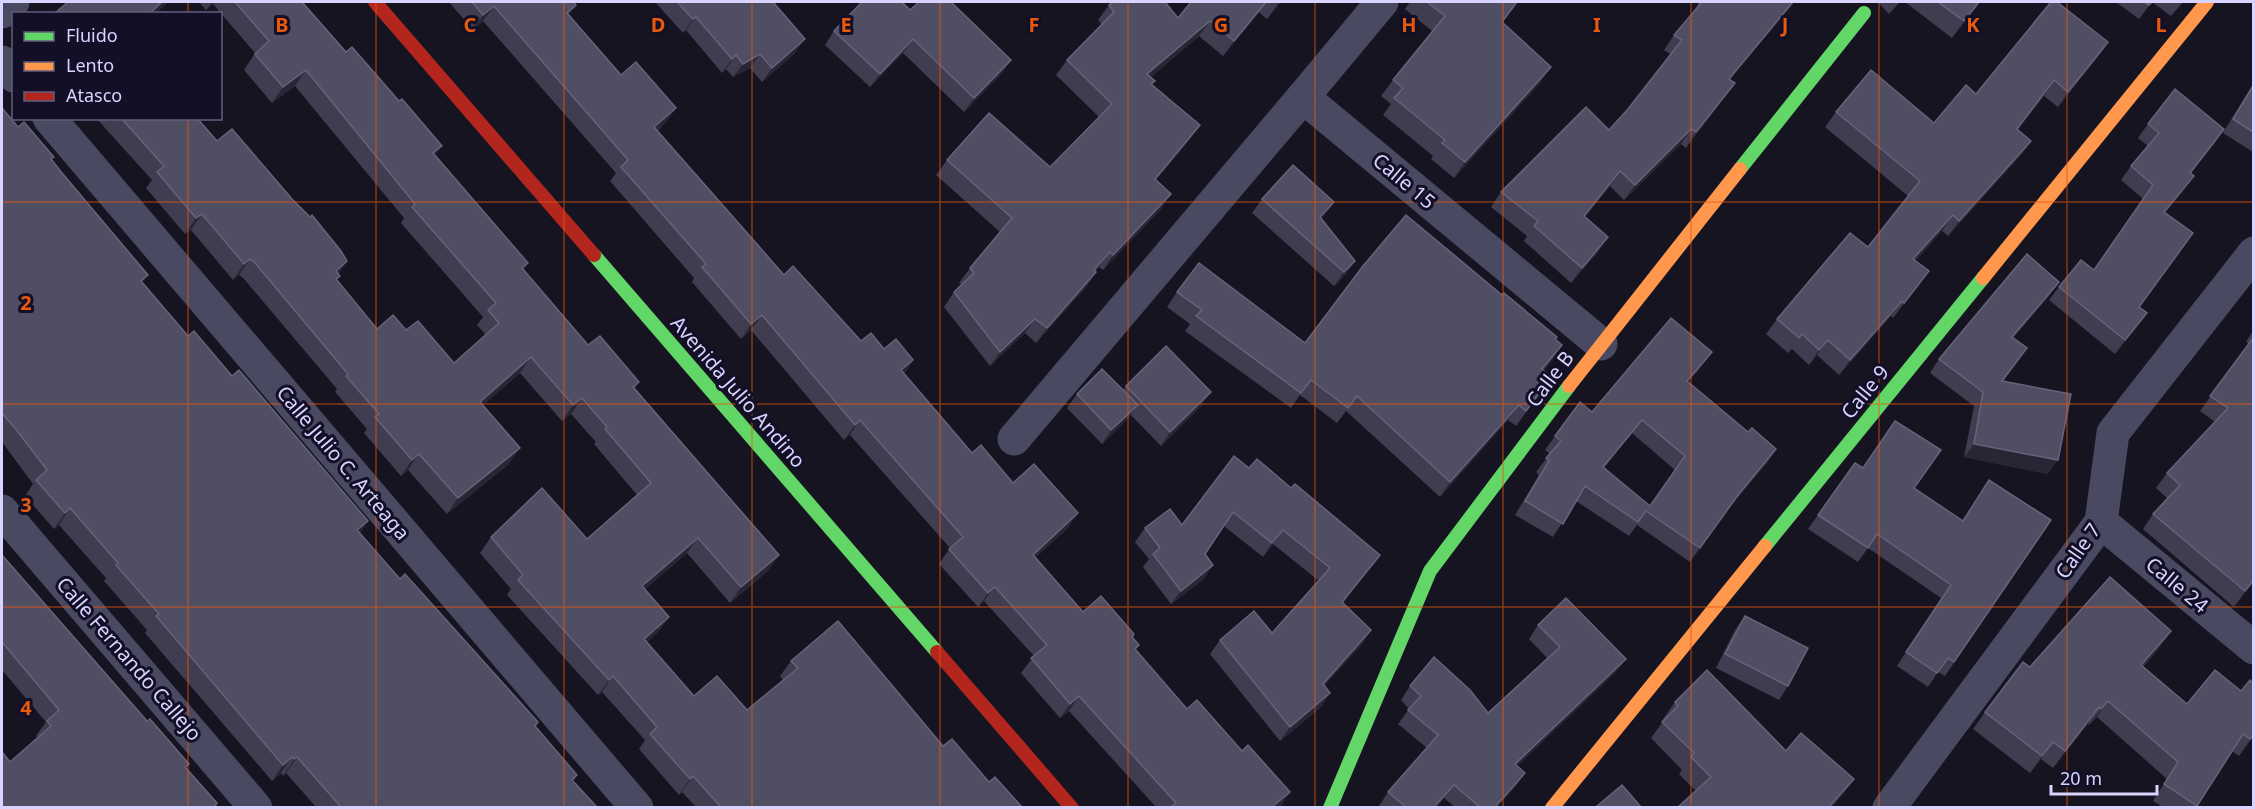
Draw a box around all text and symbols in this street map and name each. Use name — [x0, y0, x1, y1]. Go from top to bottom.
text: B — [275, 11, 289, 38]
text: C — [464, 11, 477, 38]
text: D — [651, 11, 665, 38]
text: E — [840, 11, 852, 38]
text: F — [1029, 11, 1039, 38]
text: G — [1214, 11, 1228, 38]
text: H — [1401, 11, 1417, 38]
text: I — [1593, 11, 1601, 38]
text: J — [1780, 11, 1788, 38]
text: K — [1966, 11, 1980, 38]
text: L — [2155, 11, 2167, 38]
legend — [12, 12, 222, 120]
text: Fluido — [66, 23, 118, 47]
text: Lento — [66, 53, 114, 77]
text: Atasco — [66, 83, 122, 107]
street label: Calle 15 — [1367, 147, 1441, 215]
text: 2 — [20, 289, 32, 316]
street label: Avenida Julio Andino — [665, 310, 812, 473]
street label: Calle B — [1520, 345, 1580, 412]
street label: Calle 9 — [1835, 359, 1895, 424]
street label: Calle Julio C. Arteaga — [271, 380, 416, 546]
text: 3 — [20, 491, 32, 518]
street label: Calle 7 — [2049, 518, 2106, 584]
street label: Calle 24 — [2140, 551, 2215, 619]
street label: Calle Fernando Callejo — [51, 571, 208, 746]
text: 4 — [20, 694, 32, 721]
scale bar — [2051, 758, 2158, 796]
text: 20 m — [2060, 766, 2102, 790]

